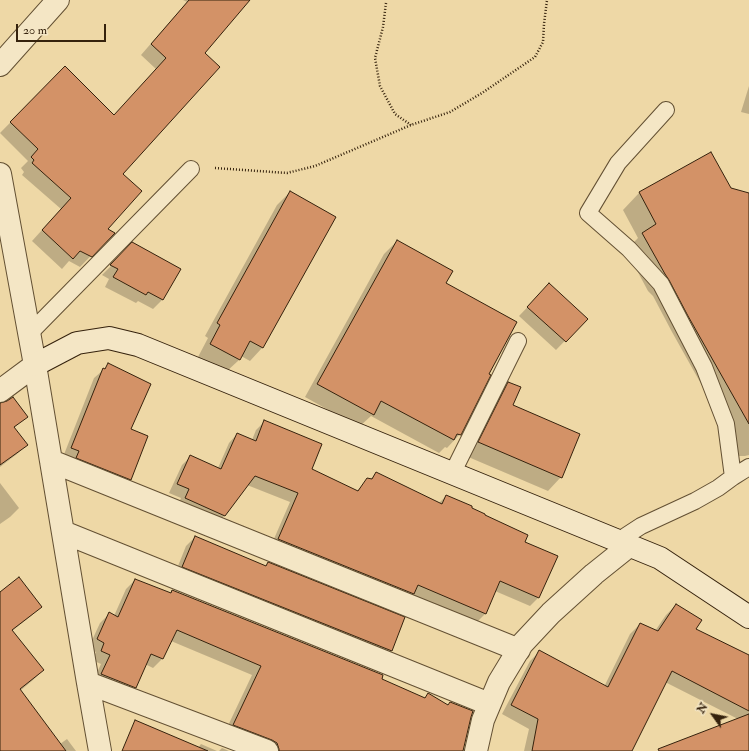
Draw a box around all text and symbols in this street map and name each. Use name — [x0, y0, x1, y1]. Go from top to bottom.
scale bar — [18, 16, 108, 42]
text: 20 m — [23, 23, 47, 38]
north arrow — [693, 695, 733, 735]
text: N — [694, 701, 711, 716]

